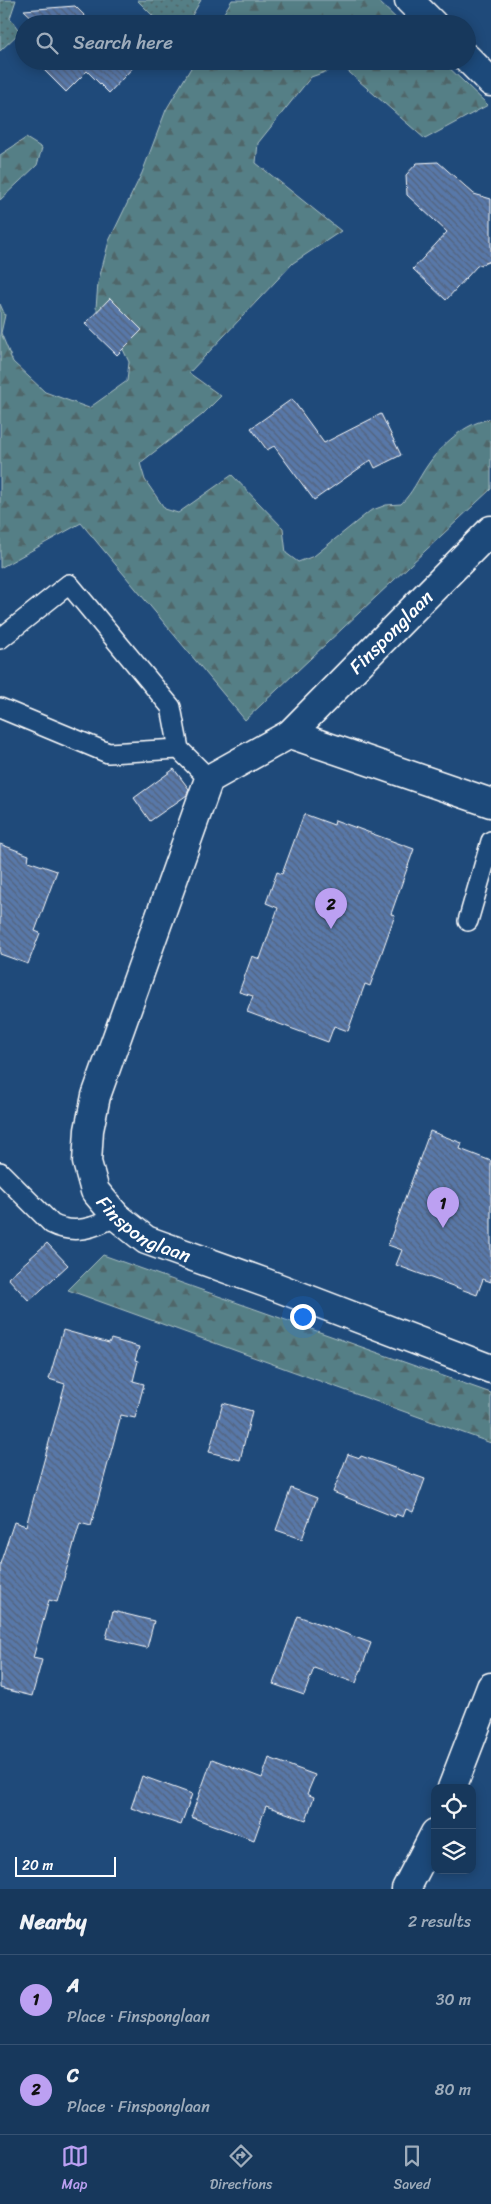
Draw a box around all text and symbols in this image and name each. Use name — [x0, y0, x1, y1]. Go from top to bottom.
search box — [15, 15, 476, 70]
text: Search here — [73, 26, 173, 59]
icon: search — [33, 29, 61, 57]
street label: Finsponglaan — [341, 582, 441, 682]
pin: 2 — [315, 888, 347, 929]
street label: Finsponglaan — [88, 1187, 196, 1271]
pin: 1 — [427, 1187, 459, 1228]
your location — [290, 1304, 316, 1330]
map controls — [431, 1784, 476, 1874]
button: locate — [431, 1784, 476, 1829]
button: layers — [431, 1829, 476, 1874]
text: 20 m — [22, 1853, 53, 1878]
scale bar — [15, 1854, 116, 1877]
text: Nearby — [20, 1903, 86, 1941]
text: 2 results — [408, 1907, 471, 1936]
text: A — [67, 1969, 79, 2002]
text: 1 — [33, 1985, 39, 2014]
text: 30 m — [436, 1985, 471, 2014]
text: Place · Finsponglaan — [67, 2002, 210, 2031]
text: C — [67, 2059, 79, 2092]
text: 2 — [31, 2075, 41, 2104]
text: 80 m — [435, 2075, 471, 2104]
text: Place · Finsponglaan — [67, 2092, 210, 2121]
tab: Map — [61, 2142, 89, 2197]
tab: Directions — [210, 2142, 272, 2197]
tab: Saved — [394, 2142, 430, 2197]

